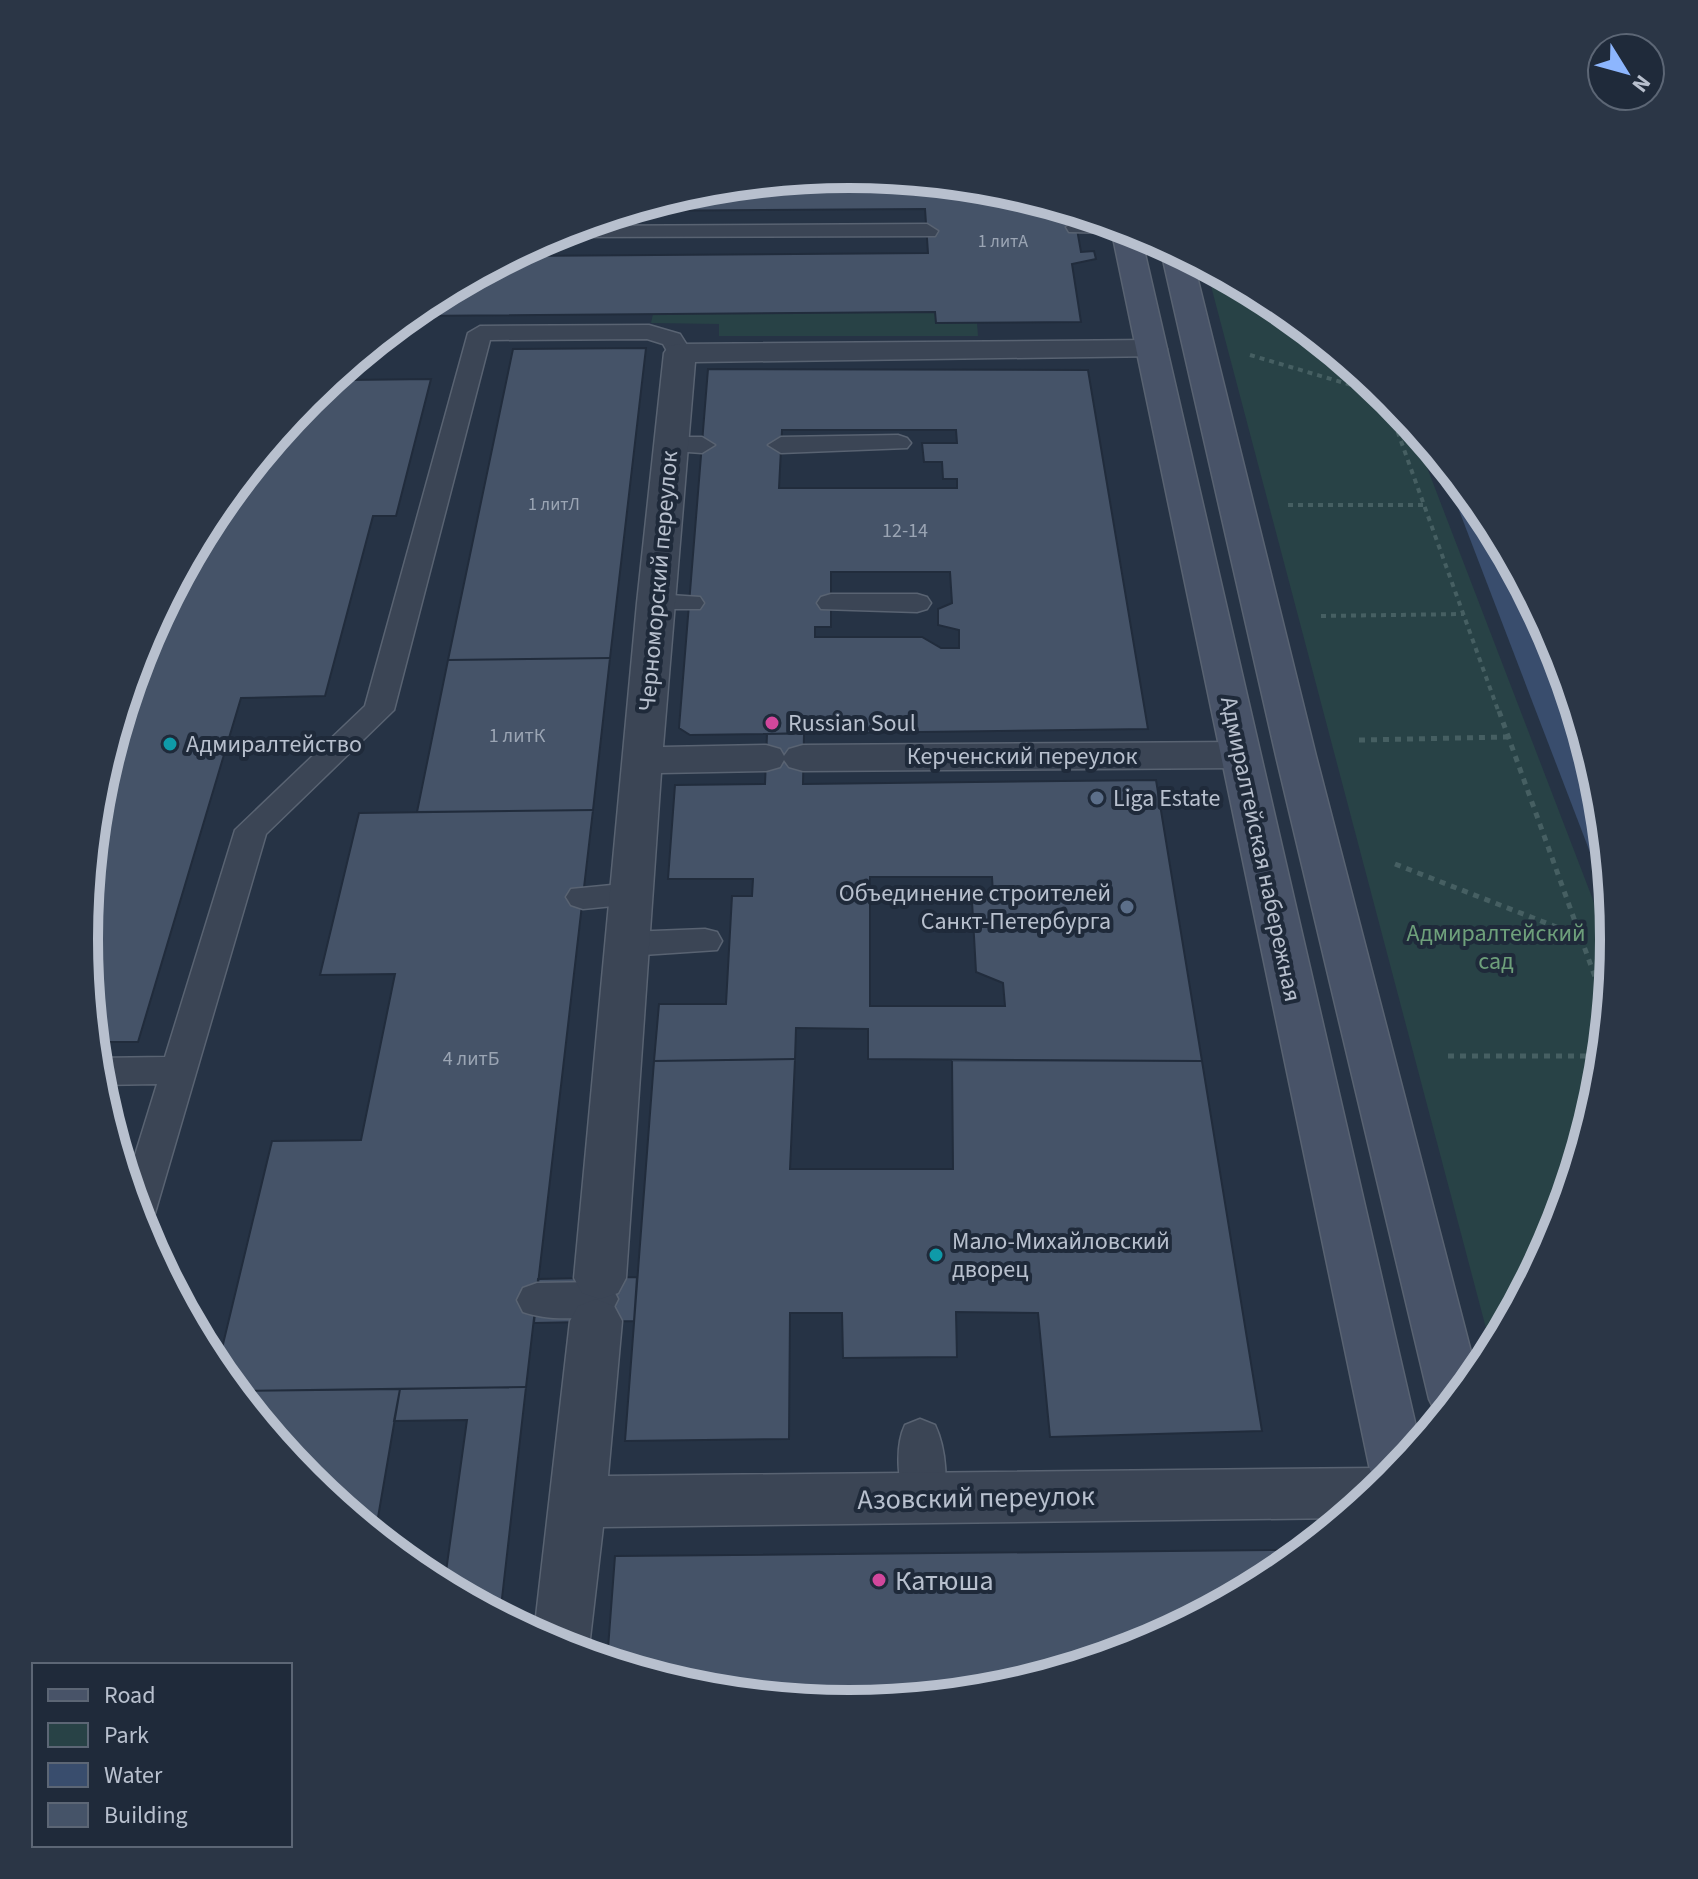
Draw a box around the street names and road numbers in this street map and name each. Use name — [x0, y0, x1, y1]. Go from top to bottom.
street label: Черноморский переулок — [630, 449, 687, 713]
street label: Адмиралтейская набережная — [1211, 693, 1310, 1005]
street label: Керченский переулок — [907, 739, 1137, 774]
street label: Азовский переулок — [857, 1476, 1095, 1520]

